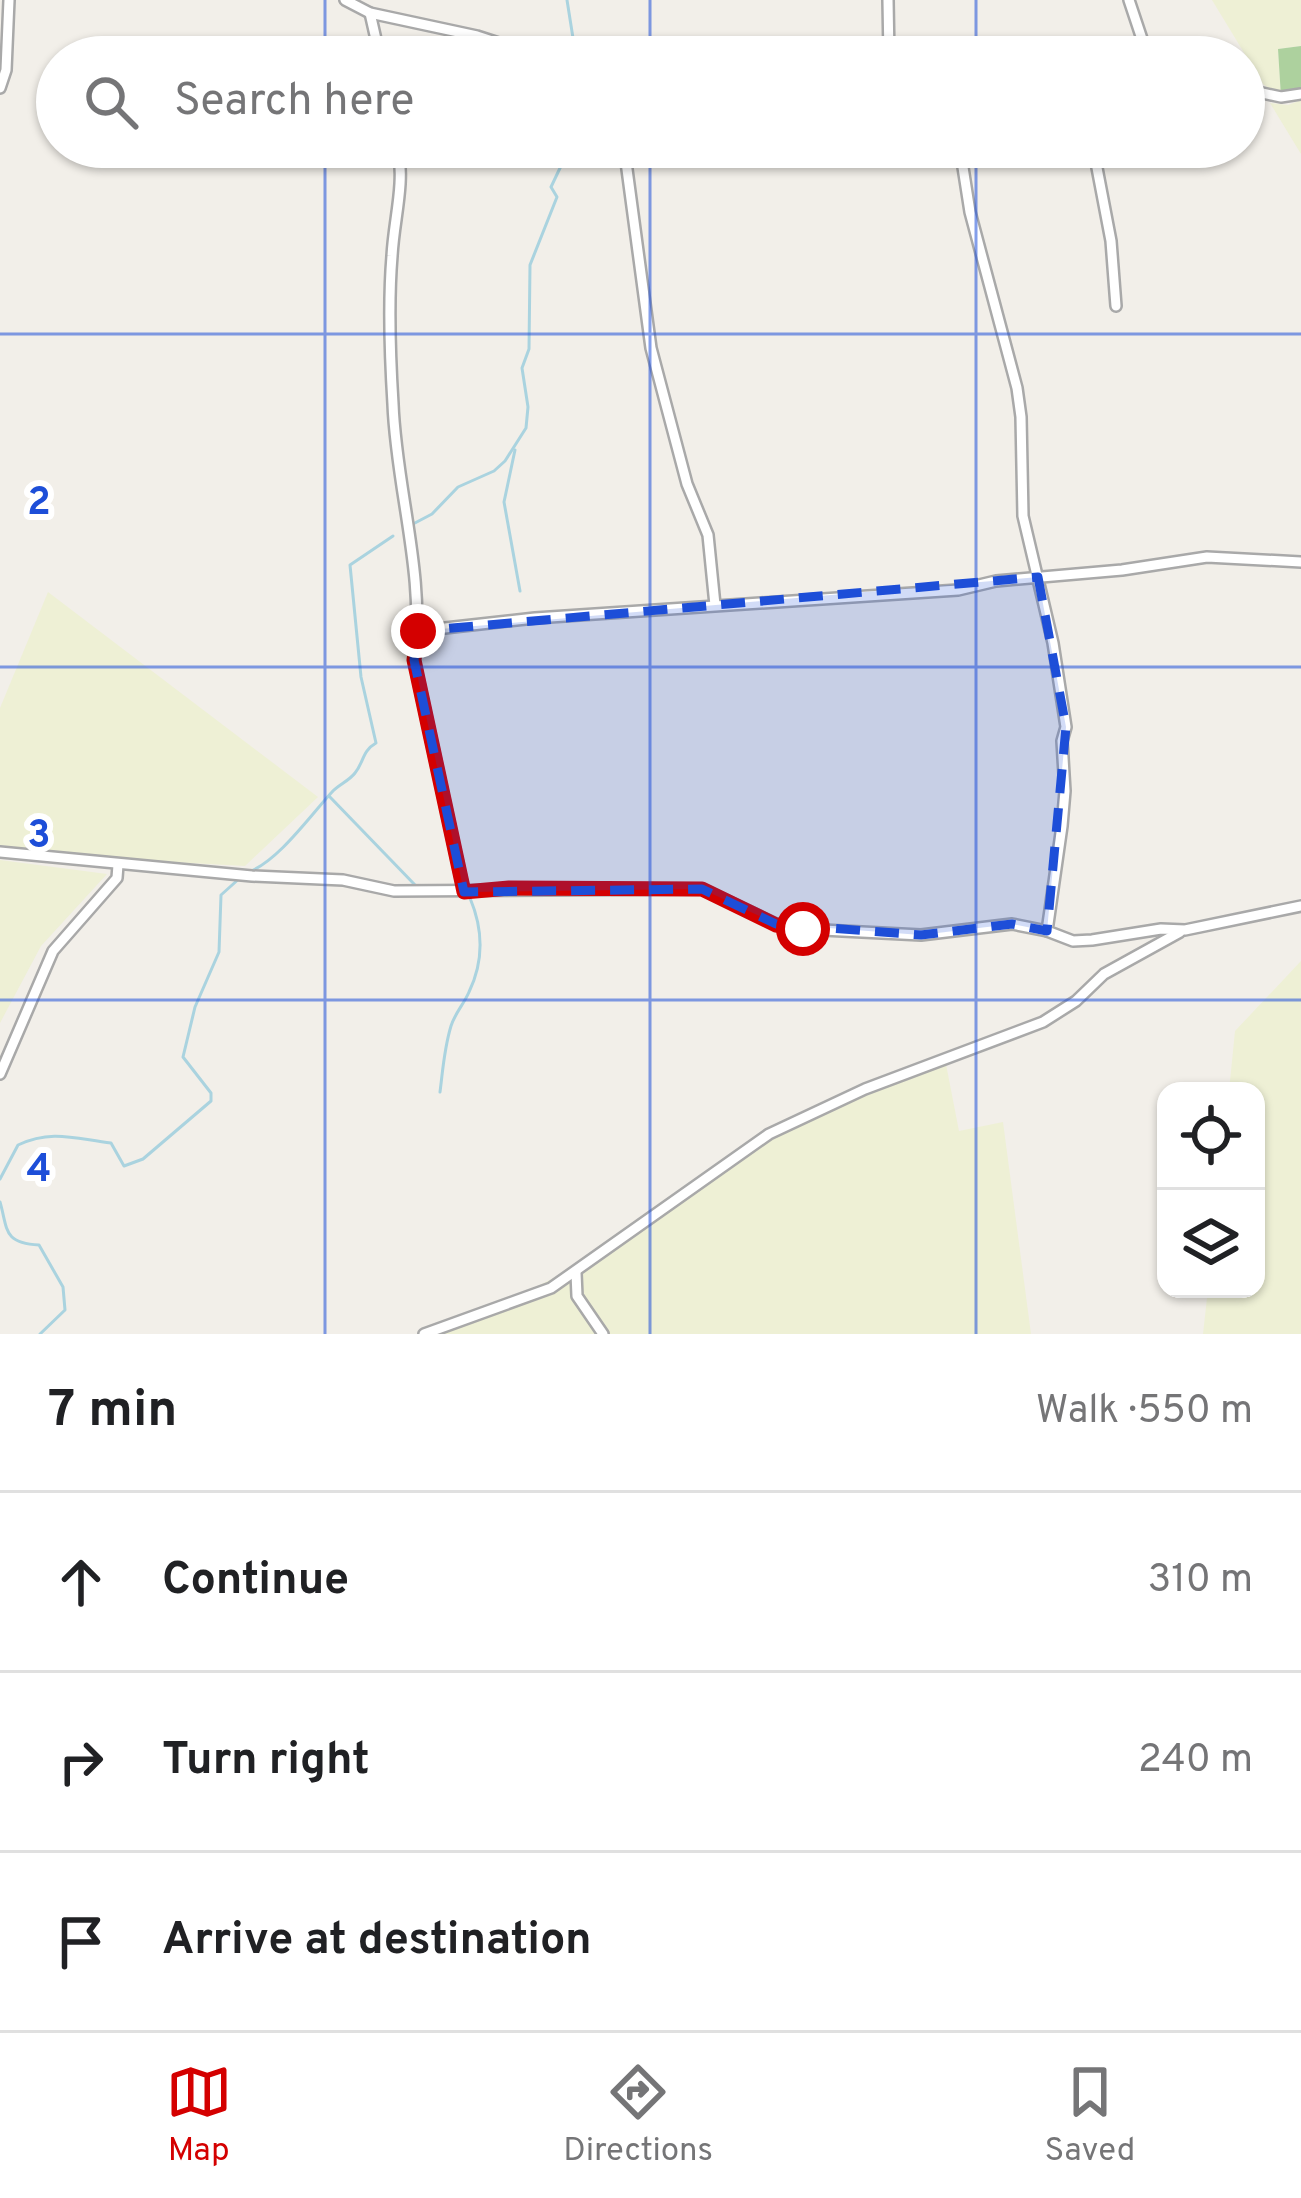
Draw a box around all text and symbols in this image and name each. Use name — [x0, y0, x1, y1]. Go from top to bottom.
search box — [36, 36, 1265, 168]
icon: search — [78, 69, 144, 135]
text: Search here — [174, 74, 414, 131]
text: 2 — [27, 480, 51, 529]
route end — [391, 604, 445, 658]
text: 3 — [27, 813, 51, 862]
route start — [776, 902, 830, 956]
map controls — [1157, 1082, 1265, 1298]
button: locate — [1157, 1082, 1265, 1190]
text: 4 — [26, 1147, 52, 1196]
button: layers — [1157, 1190, 1265, 1298]
text: 7 min — [48, 1380, 178, 1445]
text: Walk · 550 m — [1036, 1388, 1253, 1437]
icon: ahead — [48, 1549, 114, 1615]
text: Continue — [162, 1553, 349, 1610]
text: 310 m — [1148, 1557, 1253, 1606]
icon: right — [48, 1729, 114, 1795]
text: Turn right — [162, 1733, 370, 1790]
text: 240 m — [1138, 1737, 1253, 1786]
icon: arrive — [48, 1909, 114, 1975]
text: Arrive at destination — [162, 1913, 592, 1970]
tab: Map — [166, 2059, 232, 2173]
tab: Directions — [563, 2059, 713, 2173]
tab: Saved — [1045, 2059, 1135, 2173]

